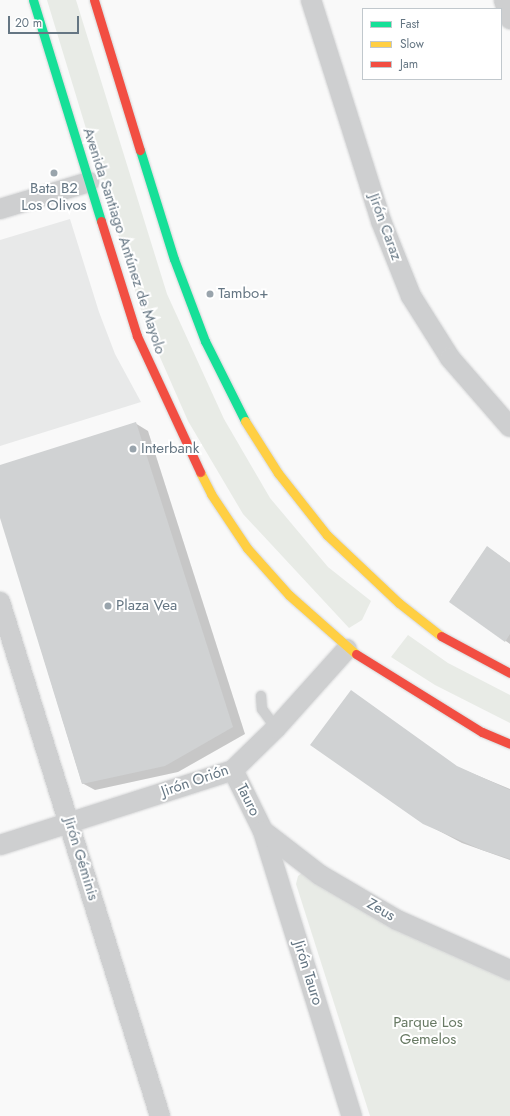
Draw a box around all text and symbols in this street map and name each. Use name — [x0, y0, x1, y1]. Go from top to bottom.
scale bar — [10, 8, 81, 34]
legend — [362, 8, 502, 80]
text: 20 m — [15, 14, 42, 32]
text: Fast — [400, 15, 419, 33]
text: Slow — [400, 35, 424, 53]
text: Jam — [400, 55, 418, 73]
street label: Avenida Santiago Antúnez de Mayolo — [79, 126, 169, 356]
marker: Bata B2 Los Olivos — [49, 168, 59, 178]
place label: Bata B2 Los Olivos — [21, 179, 87, 214]
street label: Jirón Caraz — [365, 191, 405, 263]
place label: Tambo+ — [218, 285, 268, 303]
marker: Tambo+ — [205, 289, 215, 299]
place label: Interbank — [141, 440, 199, 458]
marker: Interbank — [128, 444, 138, 454]
place label: Plaza Vea — [116, 597, 177, 615]
marker: Plaza Vea — [103, 601, 113, 611]
street label: Jirón Orión — [159, 761, 231, 801]
street label: Tauro — [232, 781, 264, 819]
street label: Jirón Géminis — [60, 815, 102, 903]
street label: Zeus — [364, 895, 398, 925]
street label: Jirón Tauro — [290, 938, 326, 1008]
park label: Parque Los Gemelos — [393, 1013, 463, 1048]

